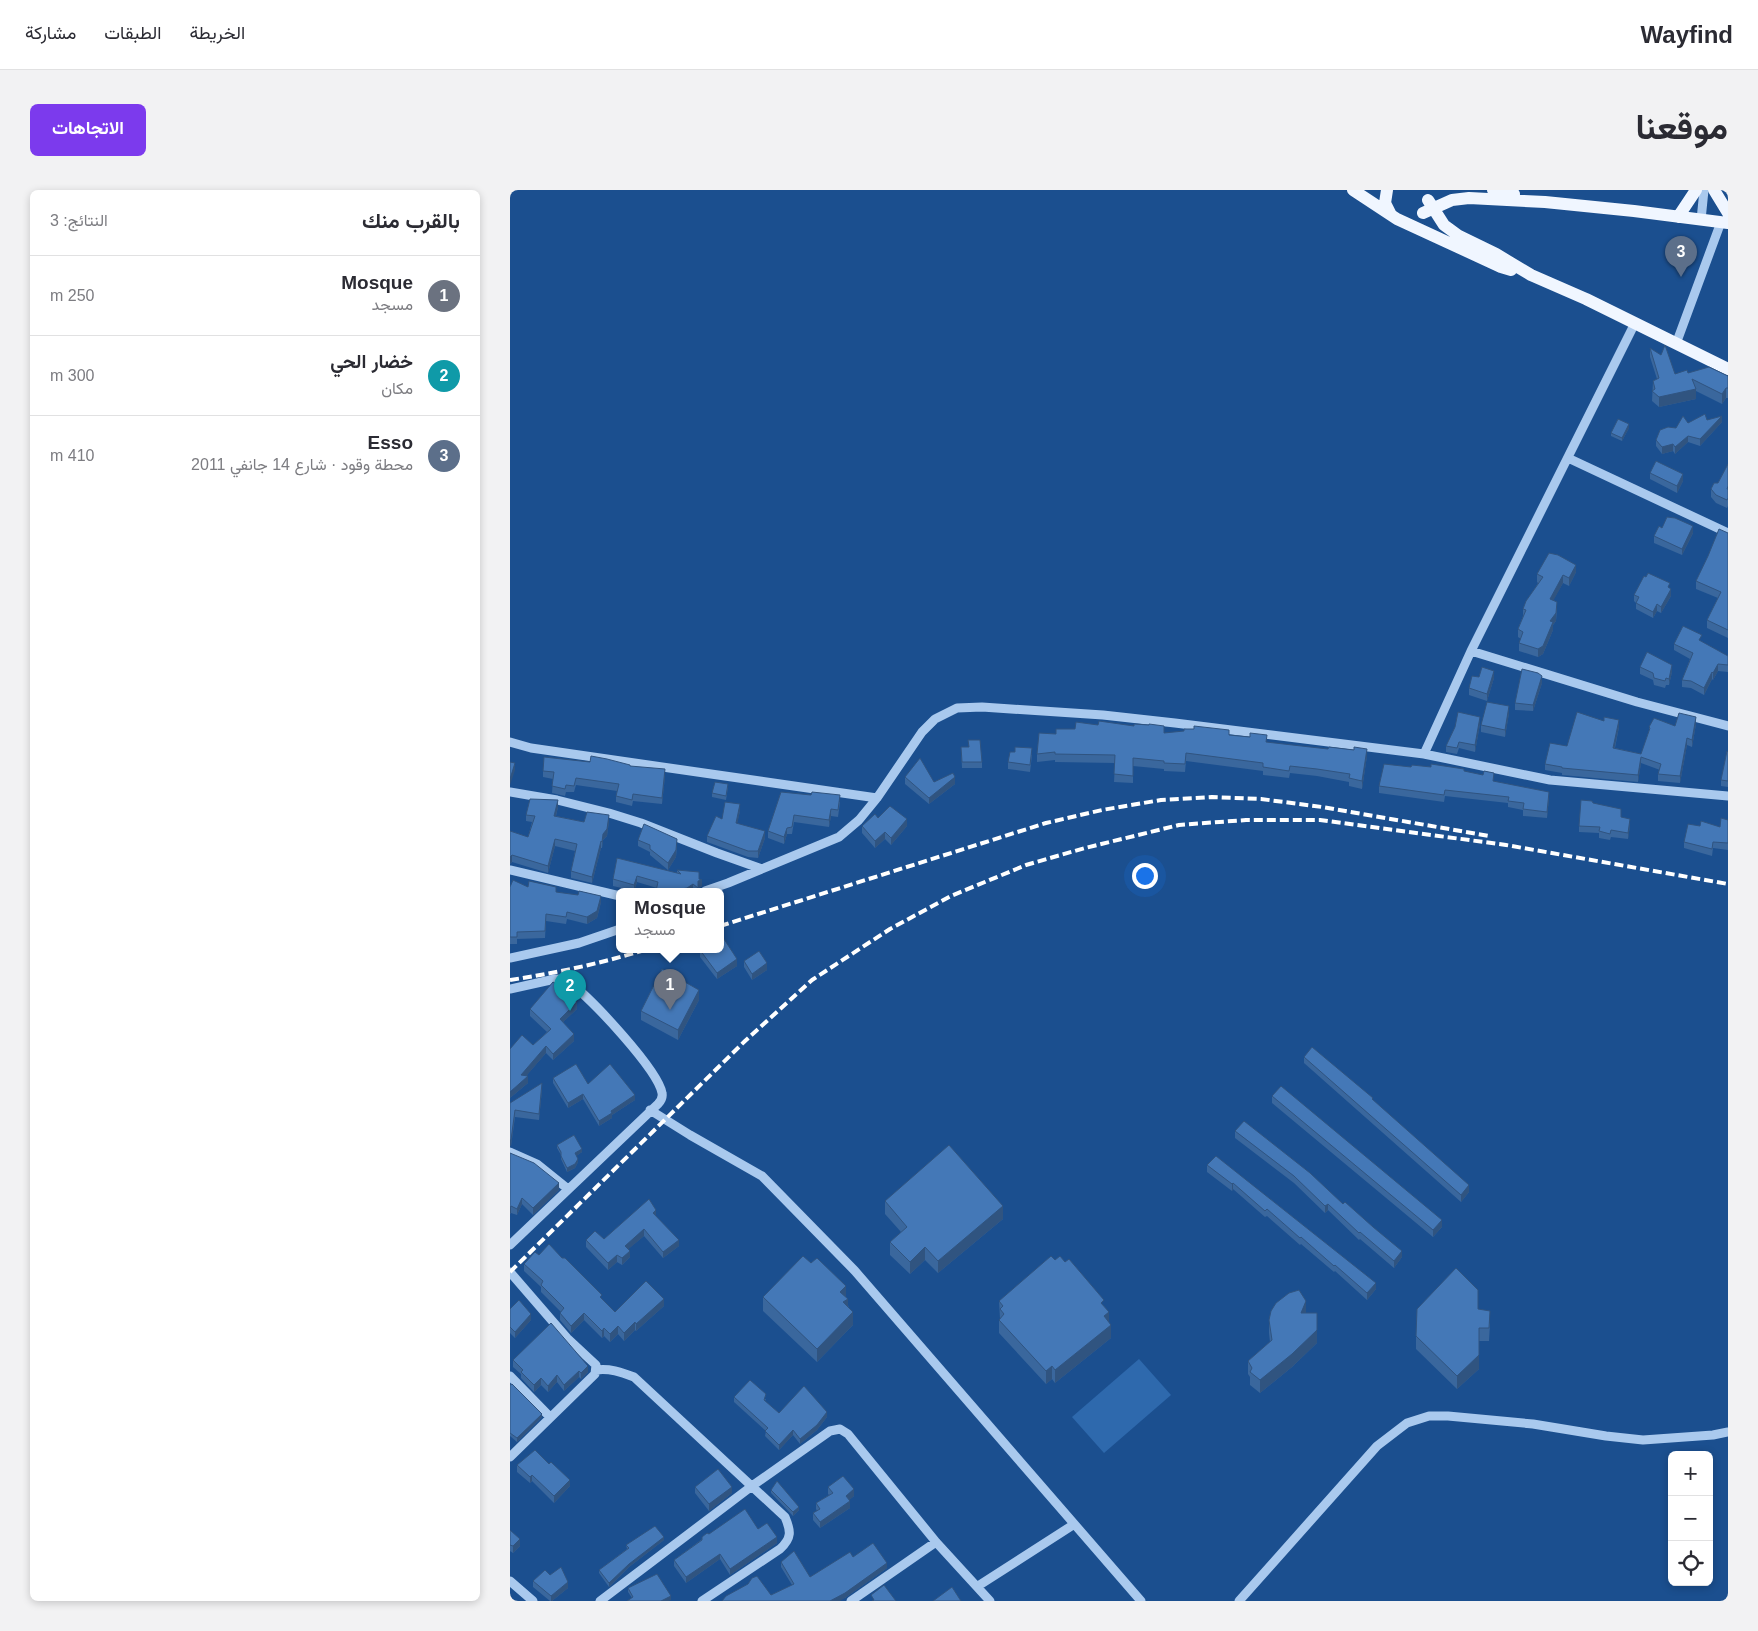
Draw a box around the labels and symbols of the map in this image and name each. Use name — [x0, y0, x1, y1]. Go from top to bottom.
pin: 3 — [1665, 236, 1697, 277]
your location — [1132, 863, 1158, 889]
pin: 1 — [654, 969, 686, 1010]
pin: 2 — [554, 970, 586, 1011]

